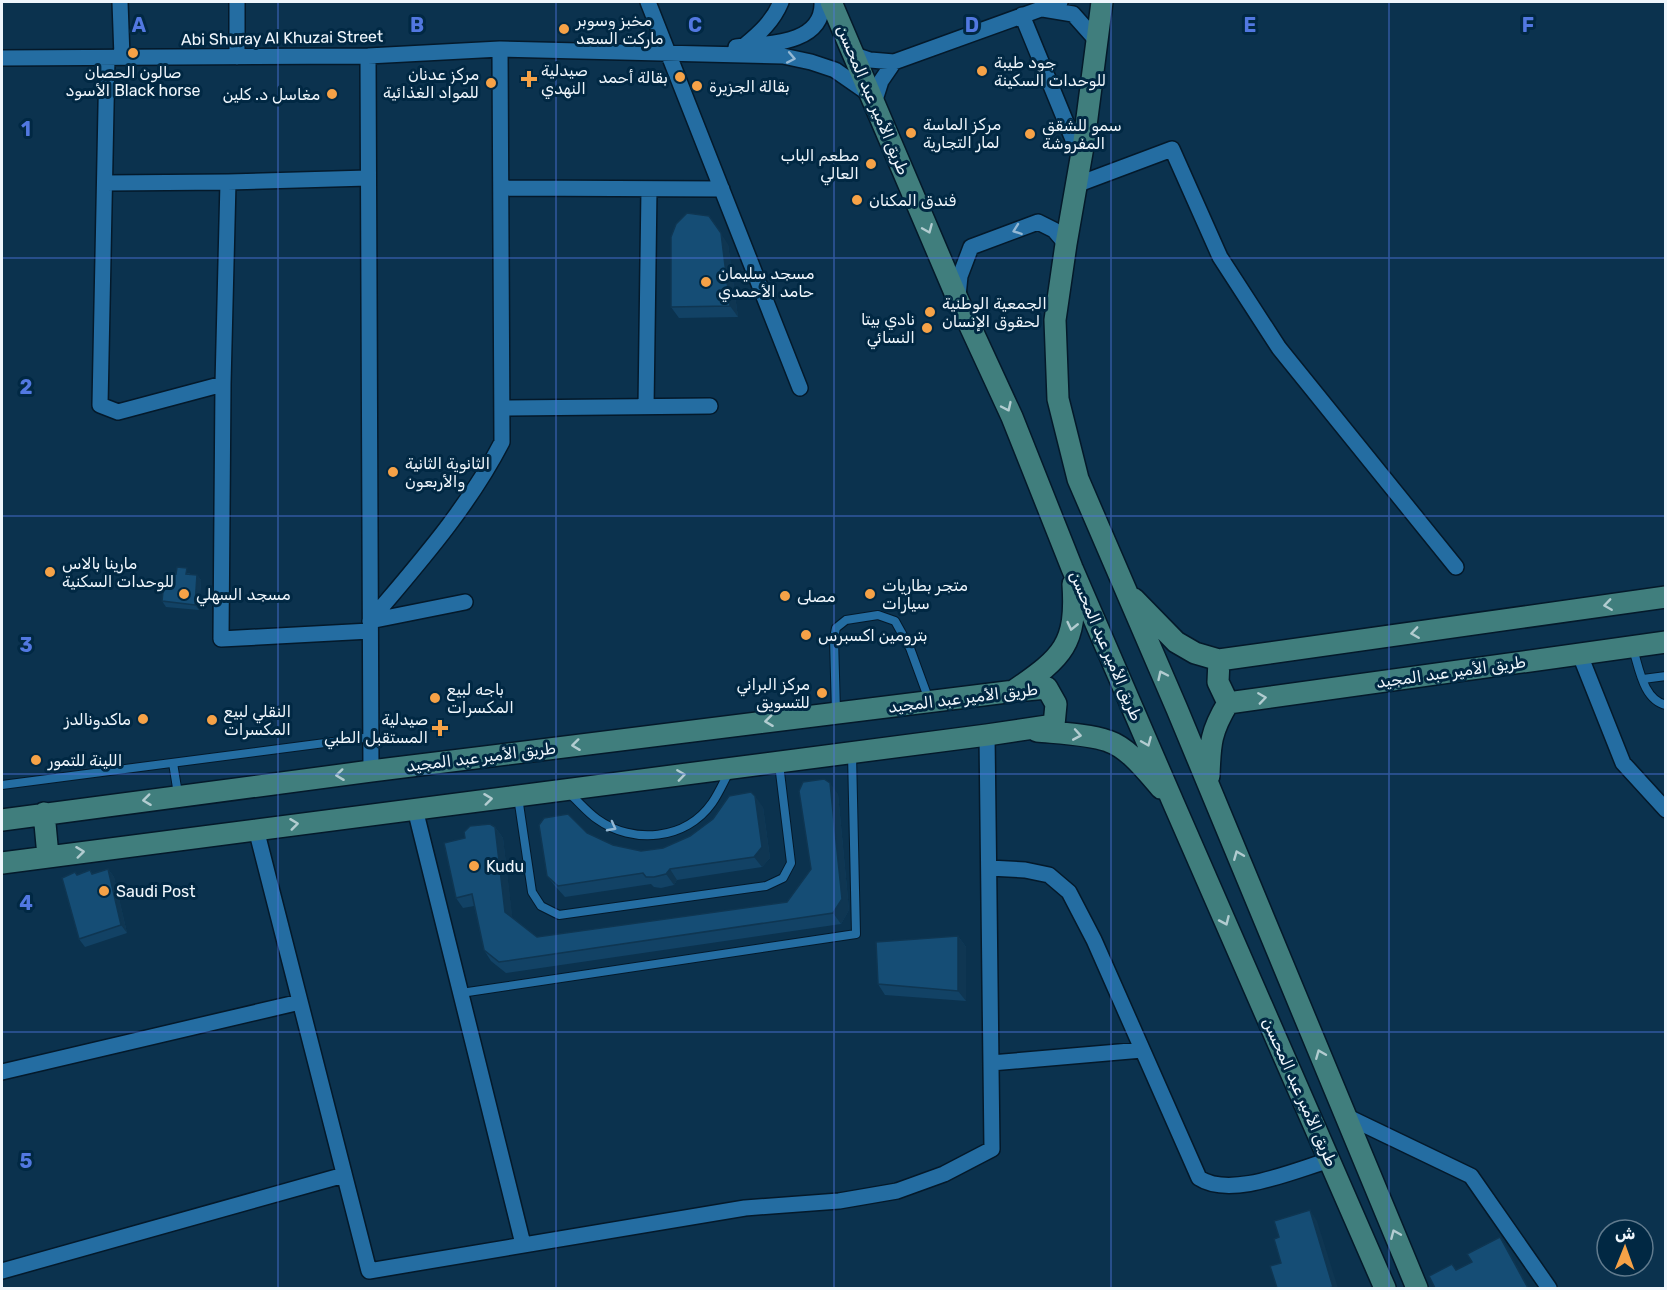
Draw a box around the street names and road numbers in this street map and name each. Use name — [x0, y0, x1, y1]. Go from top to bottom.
street label: طريق الأمير عبد المحسن — [832, 22, 913, 178]
street label: Abi Shuray Al Khuzai Street — [181, 27, 383, 49]
street label: طريق الأمير عبد المحسن — [1065, 568, 1146, 724]
street label: طريق الأمير عبد المجيد — [1375, 652, 1527, 693]
street label: طريق الأمير عبد المجيد — [887, 679, 1039, 718]
street label: طريق الأمير عبد المجيد — [405, 738, 557, 777]
street label: طريق الأمير عبد المحسن — [1258, 1015, 1341, 1170]

